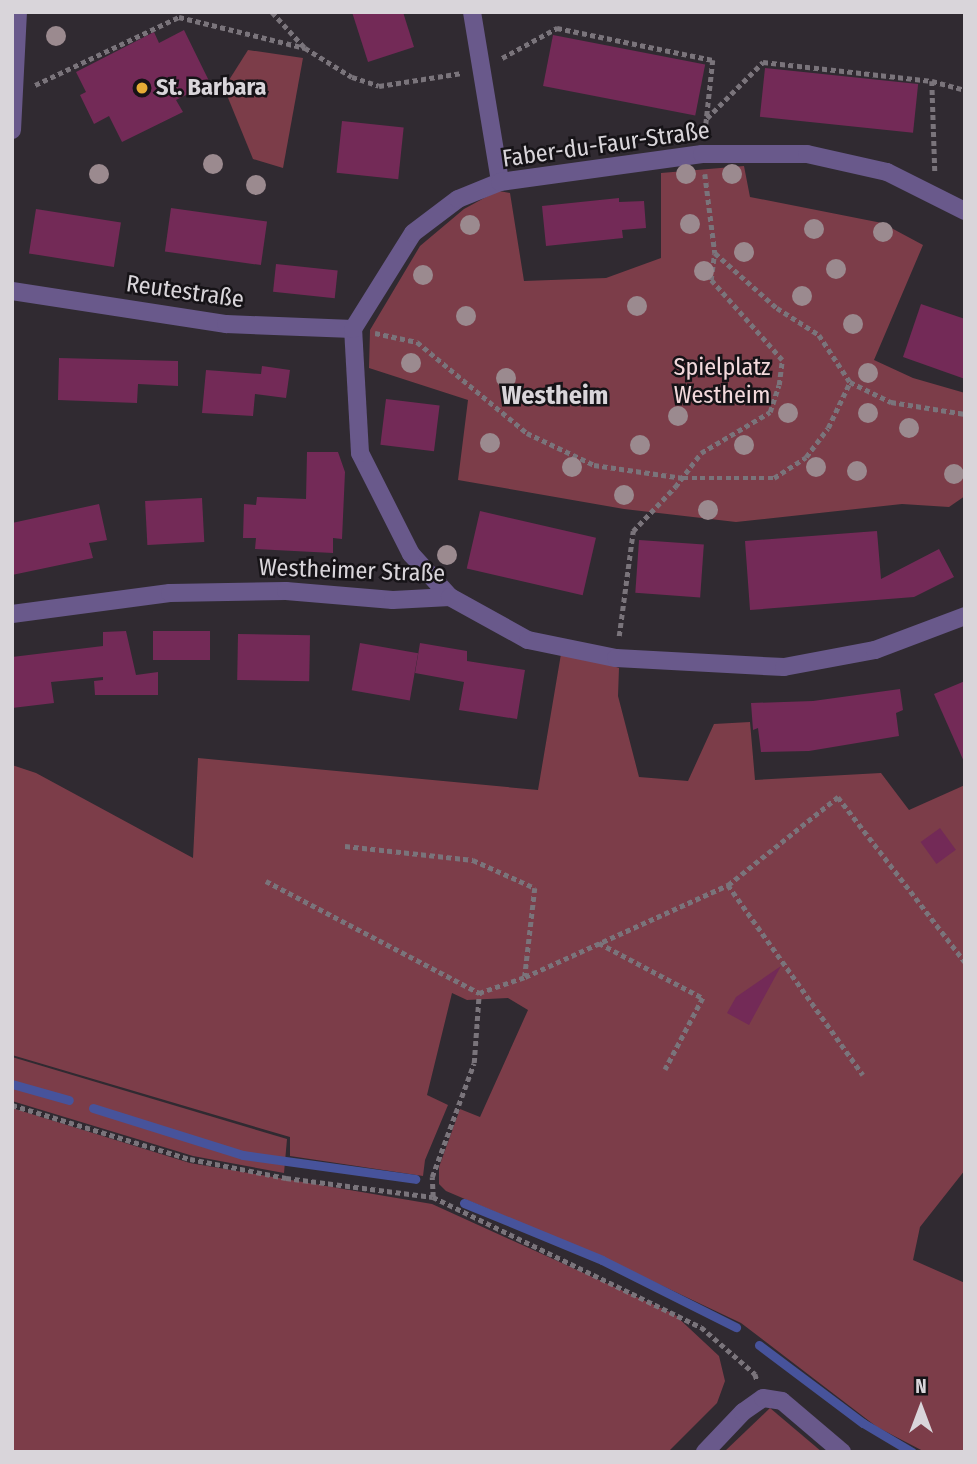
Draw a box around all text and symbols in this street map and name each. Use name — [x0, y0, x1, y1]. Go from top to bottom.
place label: St. Barbara — [156, 74, 266, 102]
marker: St. Barbara — [134, 80, 150, 96]
street label: Faber-du-Faur-Straße — [501, 116, 711, 174]
street label: Reutestraße — [124, 269, 246, 315]
park label: Spielplatz Westheim — [674, 354, 770, 410]
district label: Westheim — [502, 380, 608, 412]
street label: Westheimer Straße — [258, 553, 446, 589]
north arrow — [886, 1373, 956, 1443]
text: N — [915, 1375, 927, 1398]

